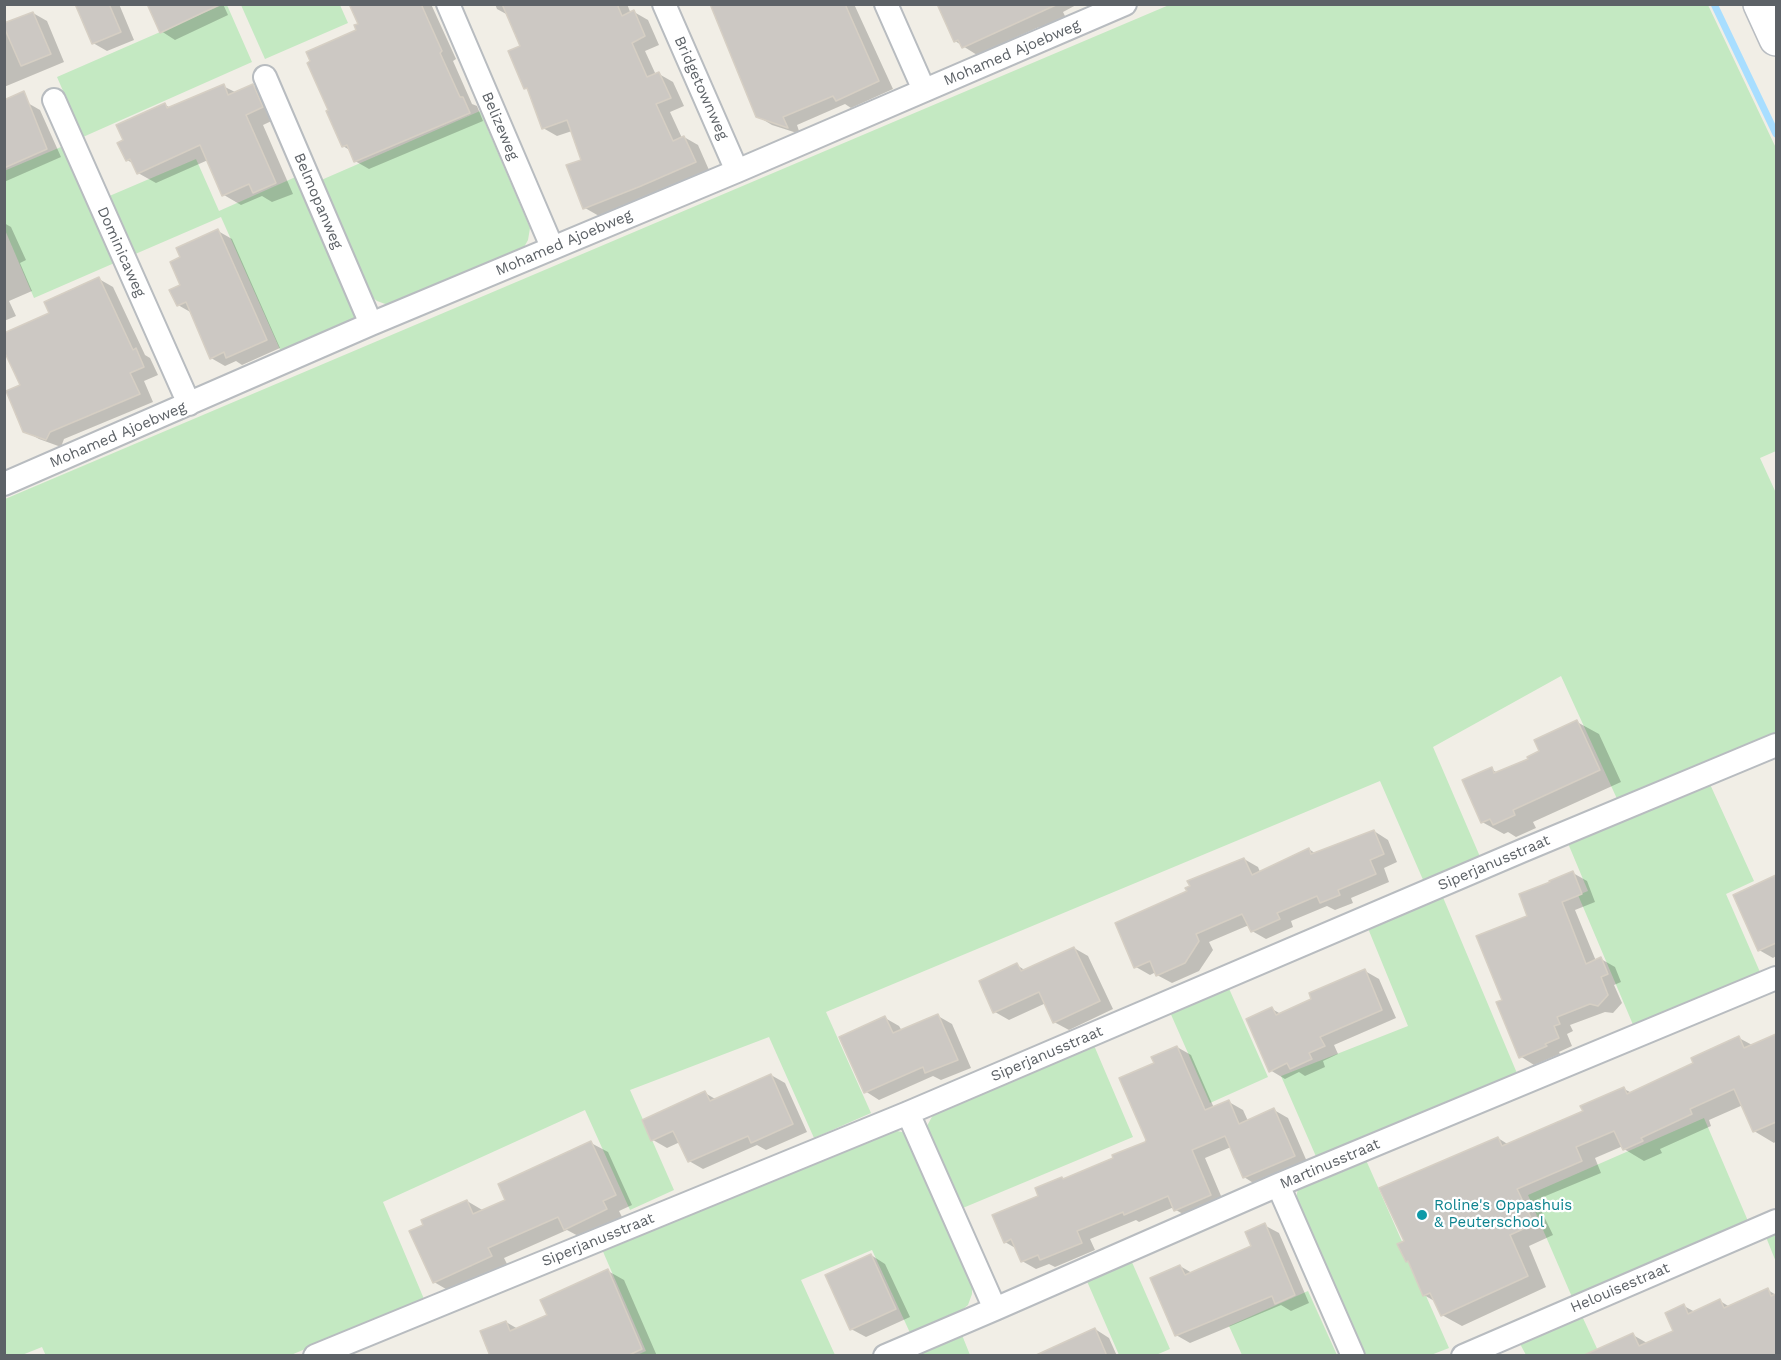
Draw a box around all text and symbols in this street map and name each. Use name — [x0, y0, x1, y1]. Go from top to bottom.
street label: Mohamed Ajoebweg — [941, 16, 1083, 90]
street label: Bridgetownweg — [670, 33, 732, 143]
street label: Belizeweg — [478, 89, 522, 163]
street label: Belmopanweg — [290, 150, 346, 252]
street label: Dominicaweg — [93, 204, 149, 300]
street label: Mohamed Ajoebweg — [493, 206, 635, 280]
street label: Mohamed Ajoebweg — [47, 398, 189, 472]
street label: Siperjanusstraat — [1435, 831, 1553, 895]
street label: Siperjanusstraat — [988, 1022, 1106, 1086]
street label: Martinusstraat — [1277, 1135, 1383, 1193]
place label: Roline's Oppashuis & Peuterschool — [1434, 1197, 1572, 1232]
marker: Roline's Oppashuis & Peuterschool — [1415, 1208, 1429, 1222]
street label: Siperjanusstraat — [539, 1209, 657, 1271]
street label: Helouisestraat — [1568, 1259, 1672, 1317]

